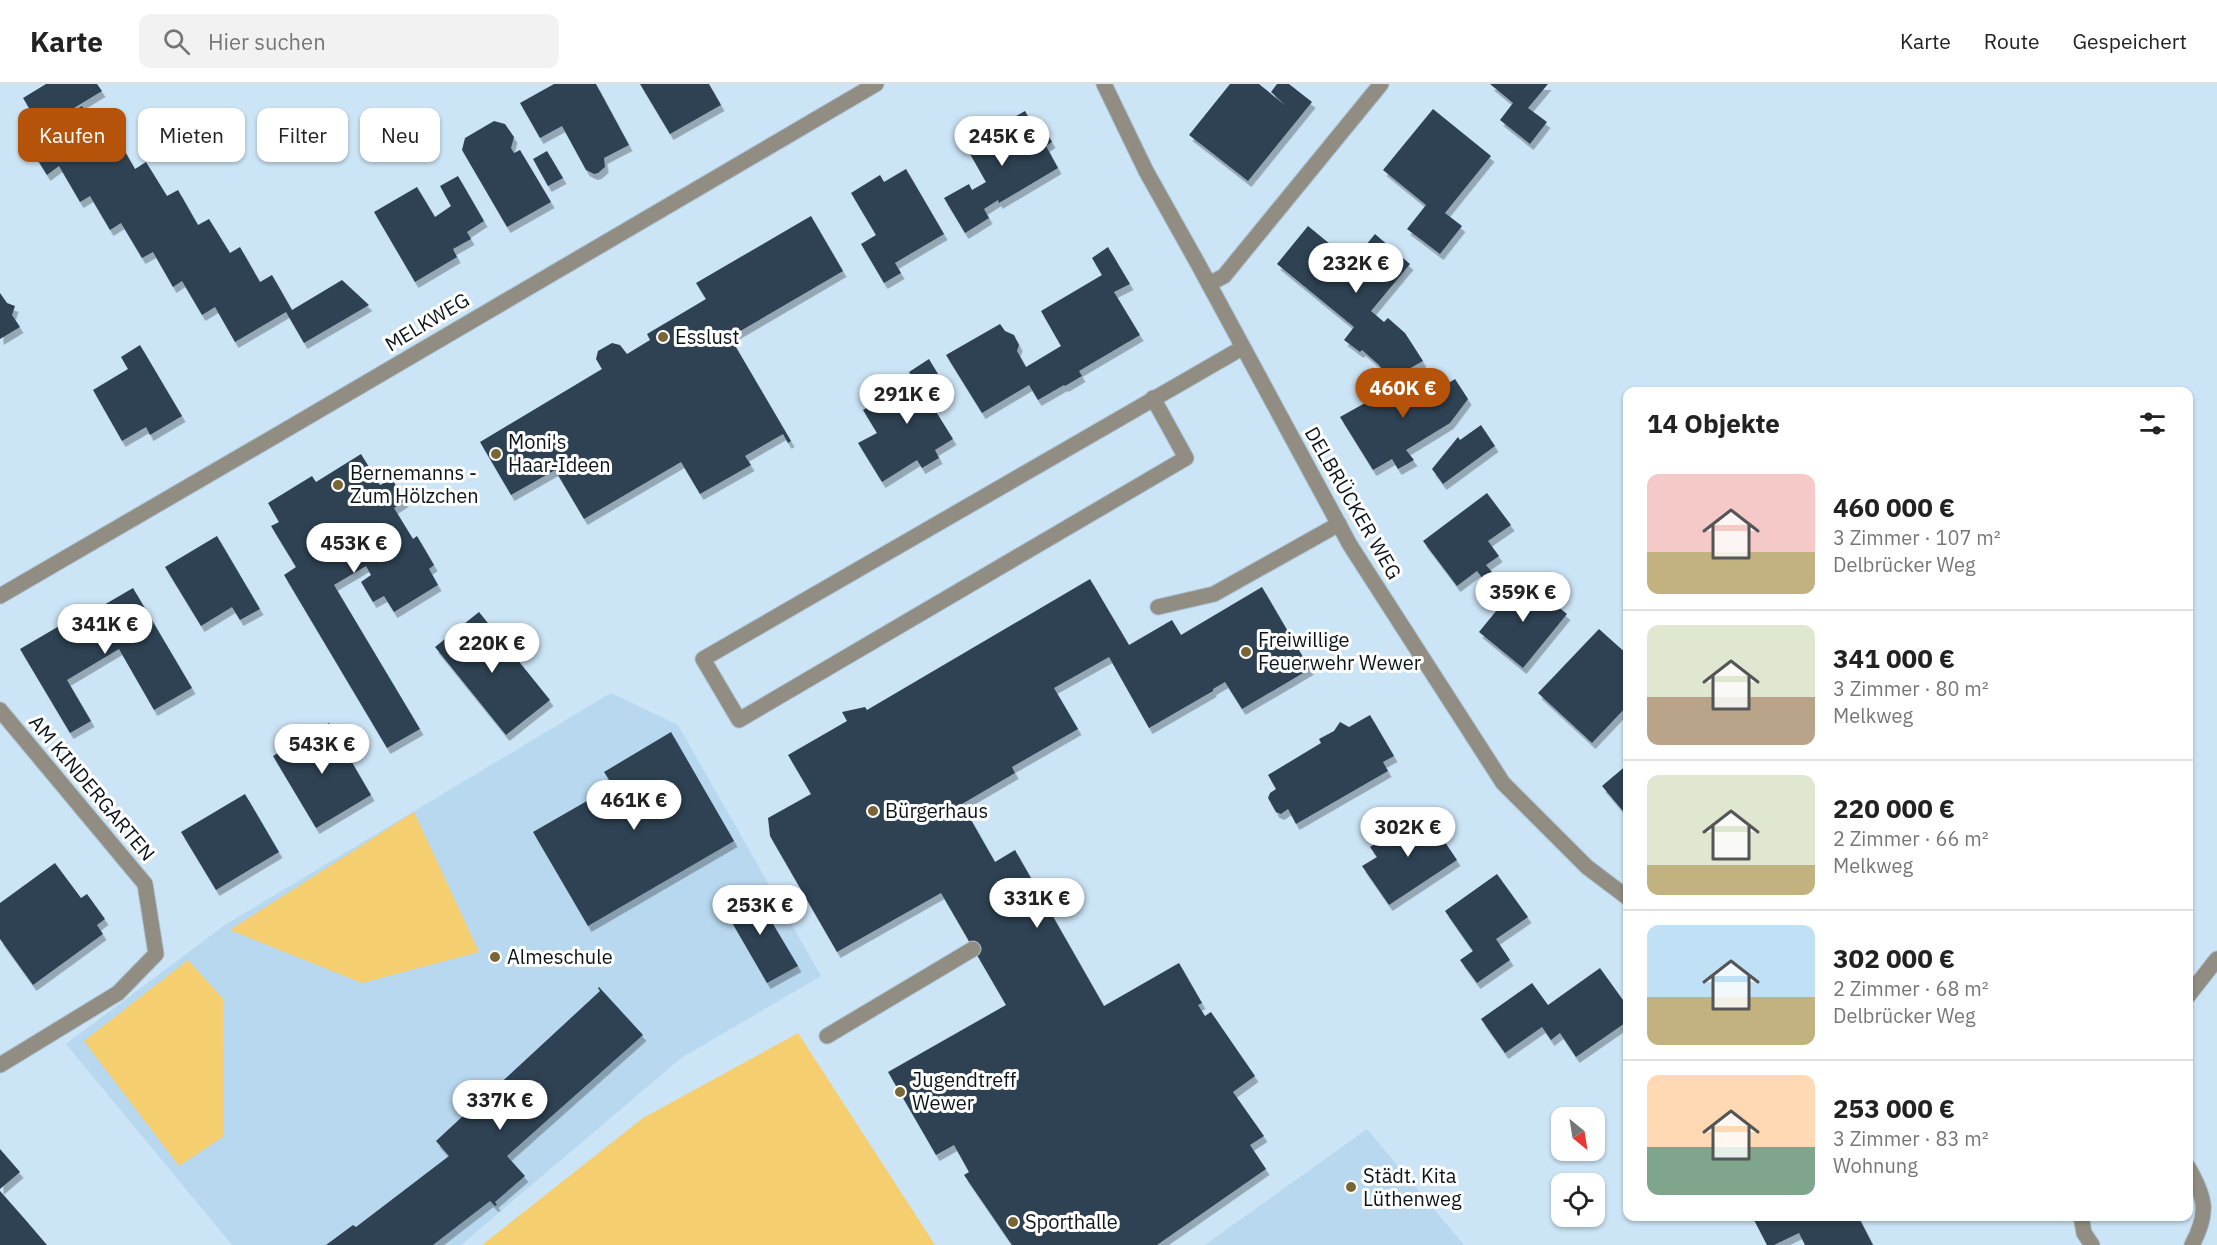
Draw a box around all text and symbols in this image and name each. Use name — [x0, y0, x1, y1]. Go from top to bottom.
search box — [139, 14, 559, 68]
text: Karte — [30, 23, 103, 60]
icon: search — [160, 25, 193, 58]
text: Hier suchen — [208, 27, 326, 56]
text: Karte — [1900, 27, 1951, 55]
text: Route — [1984, 27, 2040, 55]
text: Gespeichert — [2073, 27, 2187, 55]
chip: Kaufen — [18, 108, 126, 162]
chip: Mieten — [138, 108, 245, 162]
chip: Filter — [257, 108, 348, 162]
chip: Neu — [360, 108, 440, 162]
pin: 245K € — [953, 116, 1051, 167]
text: 245K € — [968, 122, 1036, 149]
pin: 232K € — [1307, 243, 1405, 294]
text: 232K € — [1322, 249, 1390, 276]
street label: MELKWEG — [380, 286, 474, 357]
place label: Esslust — [675, 323, 739, 350]
marker: Esslust — [656, 330, 670, 344]
pin: 460K € — [1354, 368, 1452, 419]
pin: 291K € — [858, 374, 956, 425]
text: 460K € — [1369, 374, 1437, 401]
text: 291K € — [873, 380, 941, 407]
text: 14 Objekte — [1647, 406, 1780, 440]
icon: filters — [2136, 407, 2169, 440]
street label: DELBRÜCKER WEG — [1299, 422, 1408, 584]
place label: Moni's Haar-Ideen — [508, 428, 611, 478]
marker: Moni's Haar-Ideen — [489, 447, 503, 461]
place label: Bernemanns - Zum Hölzchen — [350, 459, 479, 509]
marker: Bernemanns - Zum Hölzchen — [331, 478, 345, 492]
text: 460 000 € — [1833, 490, 1955, 524]
icon: home — [1695, 498, 1767, 570]
pin: 453K € — [305, 523, 403, 574]
text: 3 Zimmer · 107 m² — [1833, 524, 2001, 551]
text: 453K € — [320, 529, 388, 556]
text: Delbrücker Weg — [1833, 551, 1976, 578]
pin: 359K € — [1474, 572, 1572, 623]
text: 359K € — [1489, 578, 1557, 605]
pin: 341K € — [56, 604, 154, 655]
text: 341K € — [71, 610, 139, 637]
pin: 220K € — [443, 623, 541, 674]
place label: Freiwillige Feuerwehr Wewer — [1258, 626, 1421, 676]
text: 220K € — [458, 629, 526, 656]
text: 341 000 € — [1833, 641, 1955, 675]
marker: Freiwillige Feuerwehr Wewer — [1239, 645, 1253, 659]
icon: home — [1695, 649, 1767, 721]
text: 3 Zimmer · 80 m² — [1833, 675, 1989, 702]
text: Melkweg — [1833, 702, 1913, 729]
street label: AM KINDERGARTEN — [23, 709, 161, 866]
pin: 543K € — [273, 724, 371, 775]
text: 543K € — [288, 730, 356, 757]
pin: 461K € — [585, 780, 683, 831]
text: 461K € — [600, 786, 668, 813]
text: 220 000 € — [1833, 791, 1955, 825]
place label: Bürgerhaus — [885, 797, 988, 824]
icon: home — [1695, 799, 1767, 871]
marker: Bürgerhaus — [866, 804, 880, 818]
pin: 302K € — [1359, 807, 1457, 858]
text: 302K € — [1374, 813, 1442, 840]
text: 2 Zimmer · 66 m² — [1833, 825, 1989, 852]
text: Melkweg — [1833, 852, 1913, 879]
pin: 331K € — [988, 878, 1086, 929]
text: 331K € — [1003, 884, 1071, 911]
pin: 253K € — [711, 885, 809, 936]
text: 253K € — [726, 891, 794, 918]
text: 302 000 € — [1833, 941, 1955, 975]
place label: Almeschule — [507, 943, 613, 970]
icon: home — [1695, 949, 1767, 1021]
marker: Almeschule — [488, 950, 502, 964]
text: 2 Zimmer · 68 m² — [1833, 975, 1989, 1002]
text: Delbrücker Weg — [1833, 1002, 1976, 1029]
place label: Jugendtreff Wewer — [912, 1066, 1017, 1116]
pin: 337K € — [451, 1080, 549, 1131]
marker: Jugendtreff Wewer — [893, 1085, 907, 1099]
text: 337K € — [466, 1086, 534, 1113]
text: 253 000 € — [1833, 1091, 1955, 1125]
icon: home — [1695, 1099, 1767, 1171]
north arrow — [1551, 1107, 1605, 1161]
map controls — [1551, 1107, 1605, 1227]
text: 3 Zimmer · 83 m² — [1833, 1125, 1989, 1152]
text: Wohnung — [1833, 1152, 1918, 1179]
place label: Städt. Kita Lüthenweg — [1363, 1162, 1462, 1212]
button: locate — [1551, 1173, 1605, 1227]
marker: Städt. Kita Lüthenweg — [1344, 1180, 1358, 1194]
place label: Sporthalle — [1025, 1208, 1118, 1235]
marker: Sporthalle — [1006, 1215, 1020, 1229]

